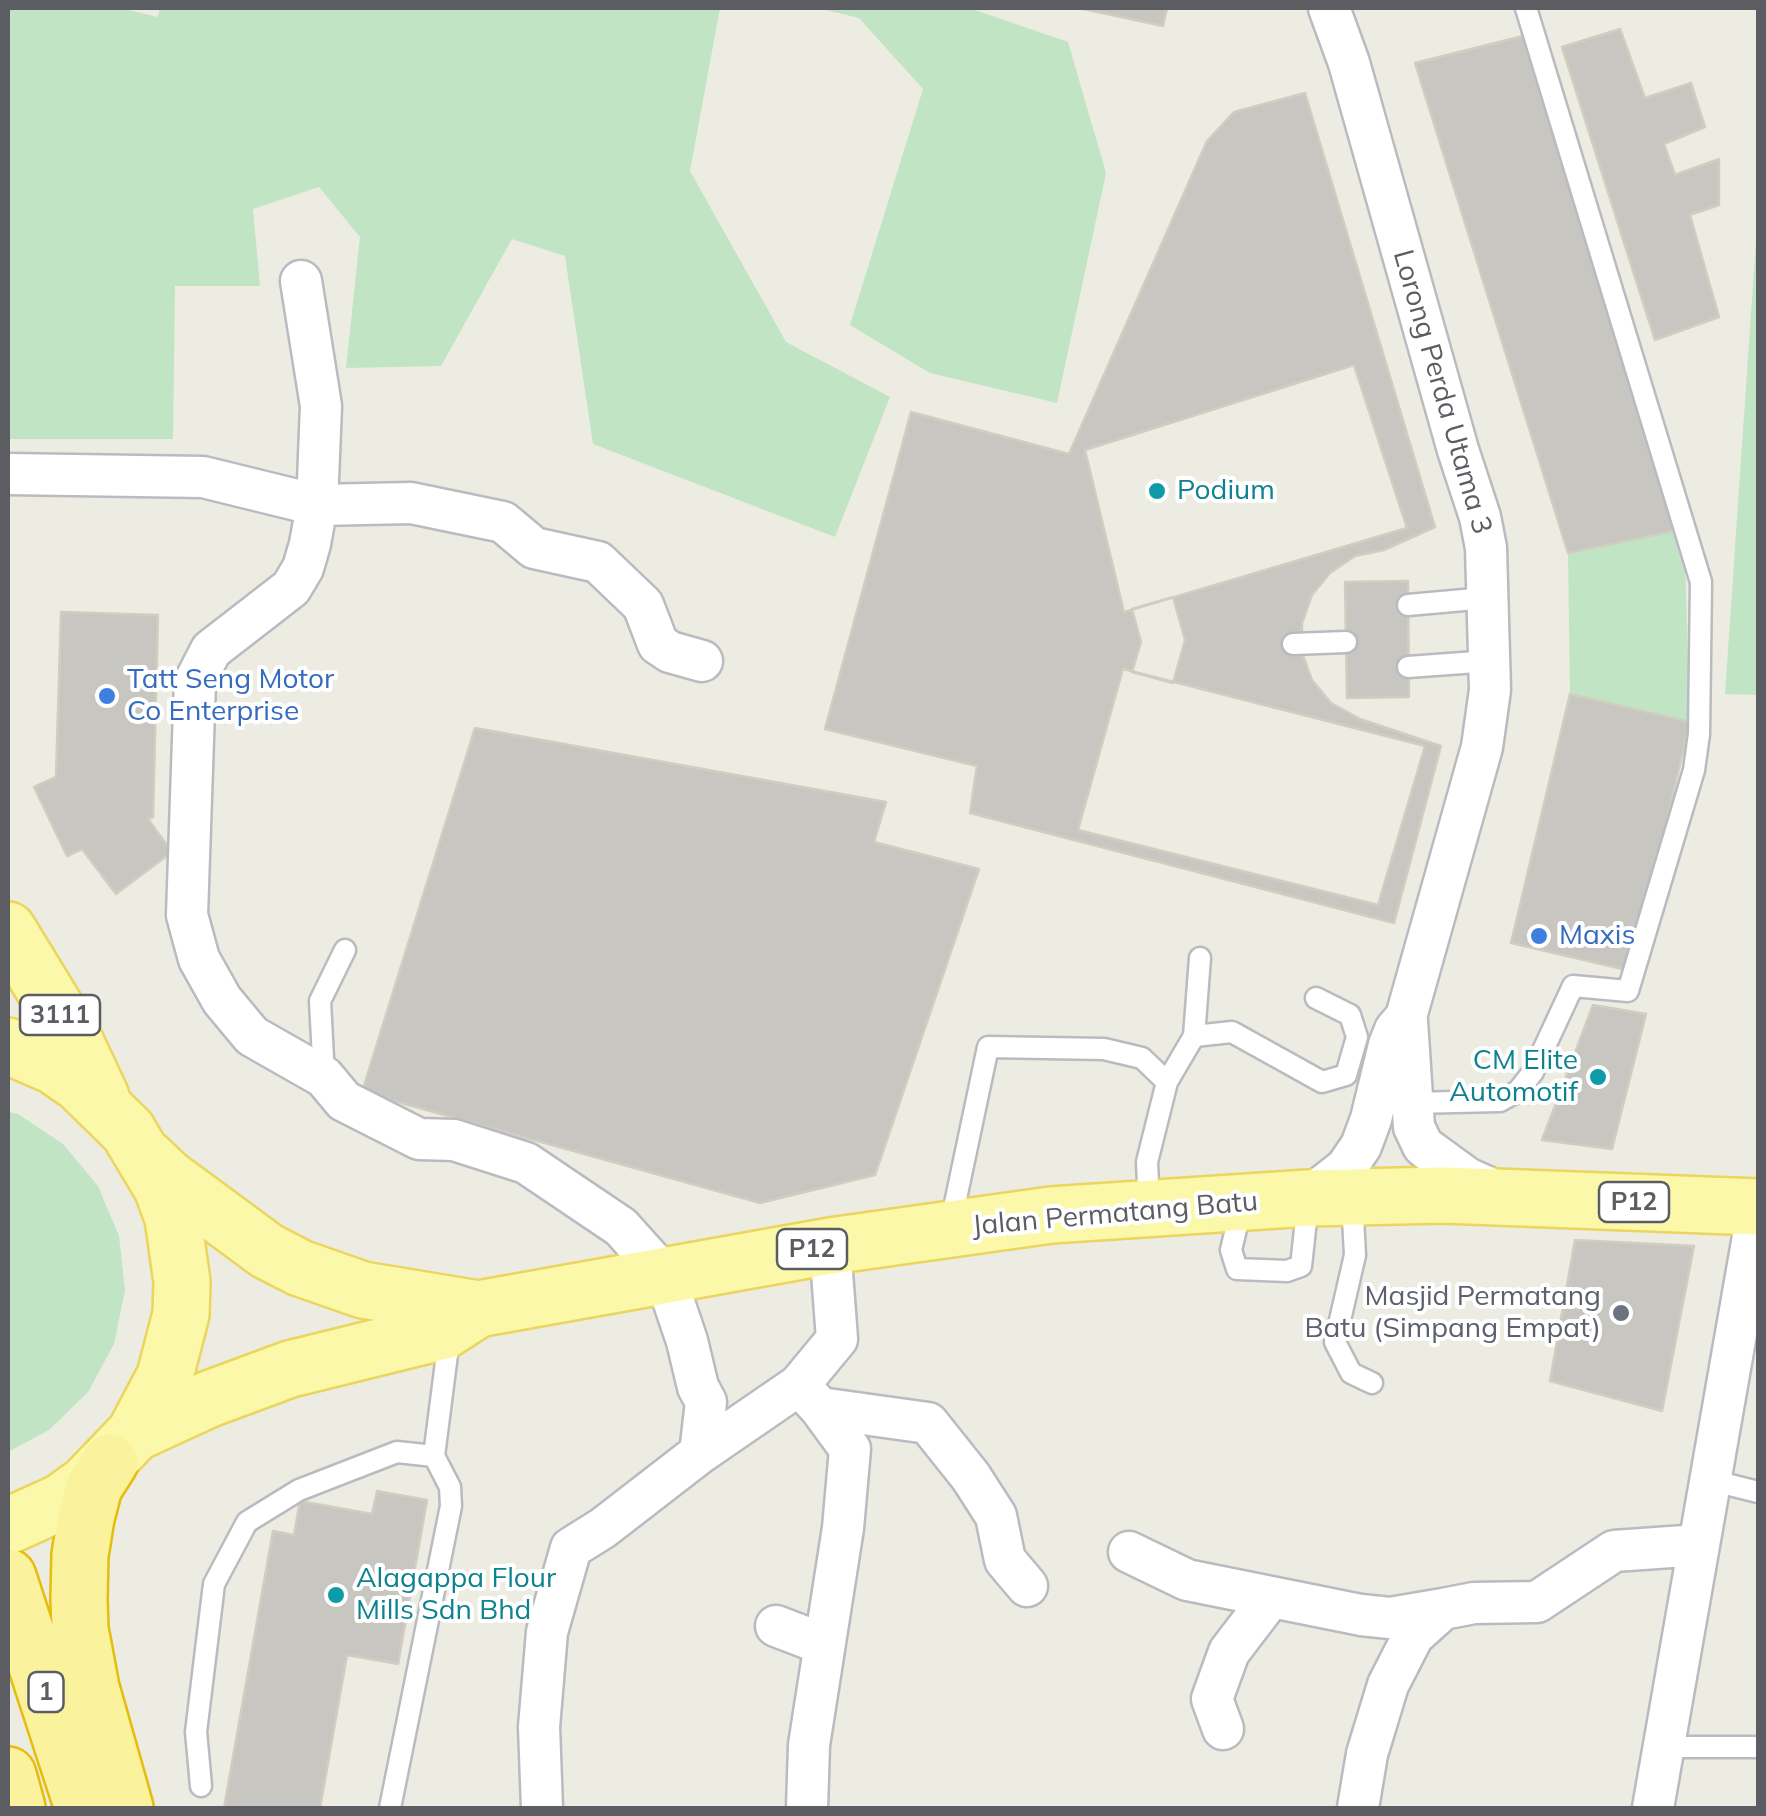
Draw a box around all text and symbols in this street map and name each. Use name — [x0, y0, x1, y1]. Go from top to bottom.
street label: Lorong Perda Utama 3 — [1385, 246, 1499, 538]
place label: Podium — [1177, 474, 1275, 508]
marker: Podium — [1146, 480, 1168, 502]
place label: Tatt Seng Motor Co Enterprise — [127, 663, 334, 729]
marker: Tatt Seng Motor Co Enterprise — [96, 685, 118, 707]
place label: Maxis — [1559, 919, 1635, 953]
marker: Maxis — [1528, 925, 1550, 947]
road number: 3111 — [20, 995, 100, 1035]
place label: CM Elite Automotif — [1449, 1044, 1578, 1110]
marker: CM Elite Automotif — [1587, 1066, 1609, 1088]
road number: P12 — [1599, 1182, 1669, 1222]
street label: Jalan Permatang Batu — [971, 1185, 1259, 1243]
road number: P12 — [777, 1229, 847, 1269]
place label: Masjid Permatang Batu (Simpang Empat) — [1305, 1280, 1601, 1346]
marker: Masjid Permatang Batu (Simpang Empat) — [1610, 1302, 1632, 1324]
place label: Alagappa Flour Mills Sdn Bhd — [356, 1562, 556, 1628]
marker: Alagappa Flour Mills Sdn Bhd — [325, 1584, 347, 1606]
road number: 1 — [28, 1672, 64, 1712]

